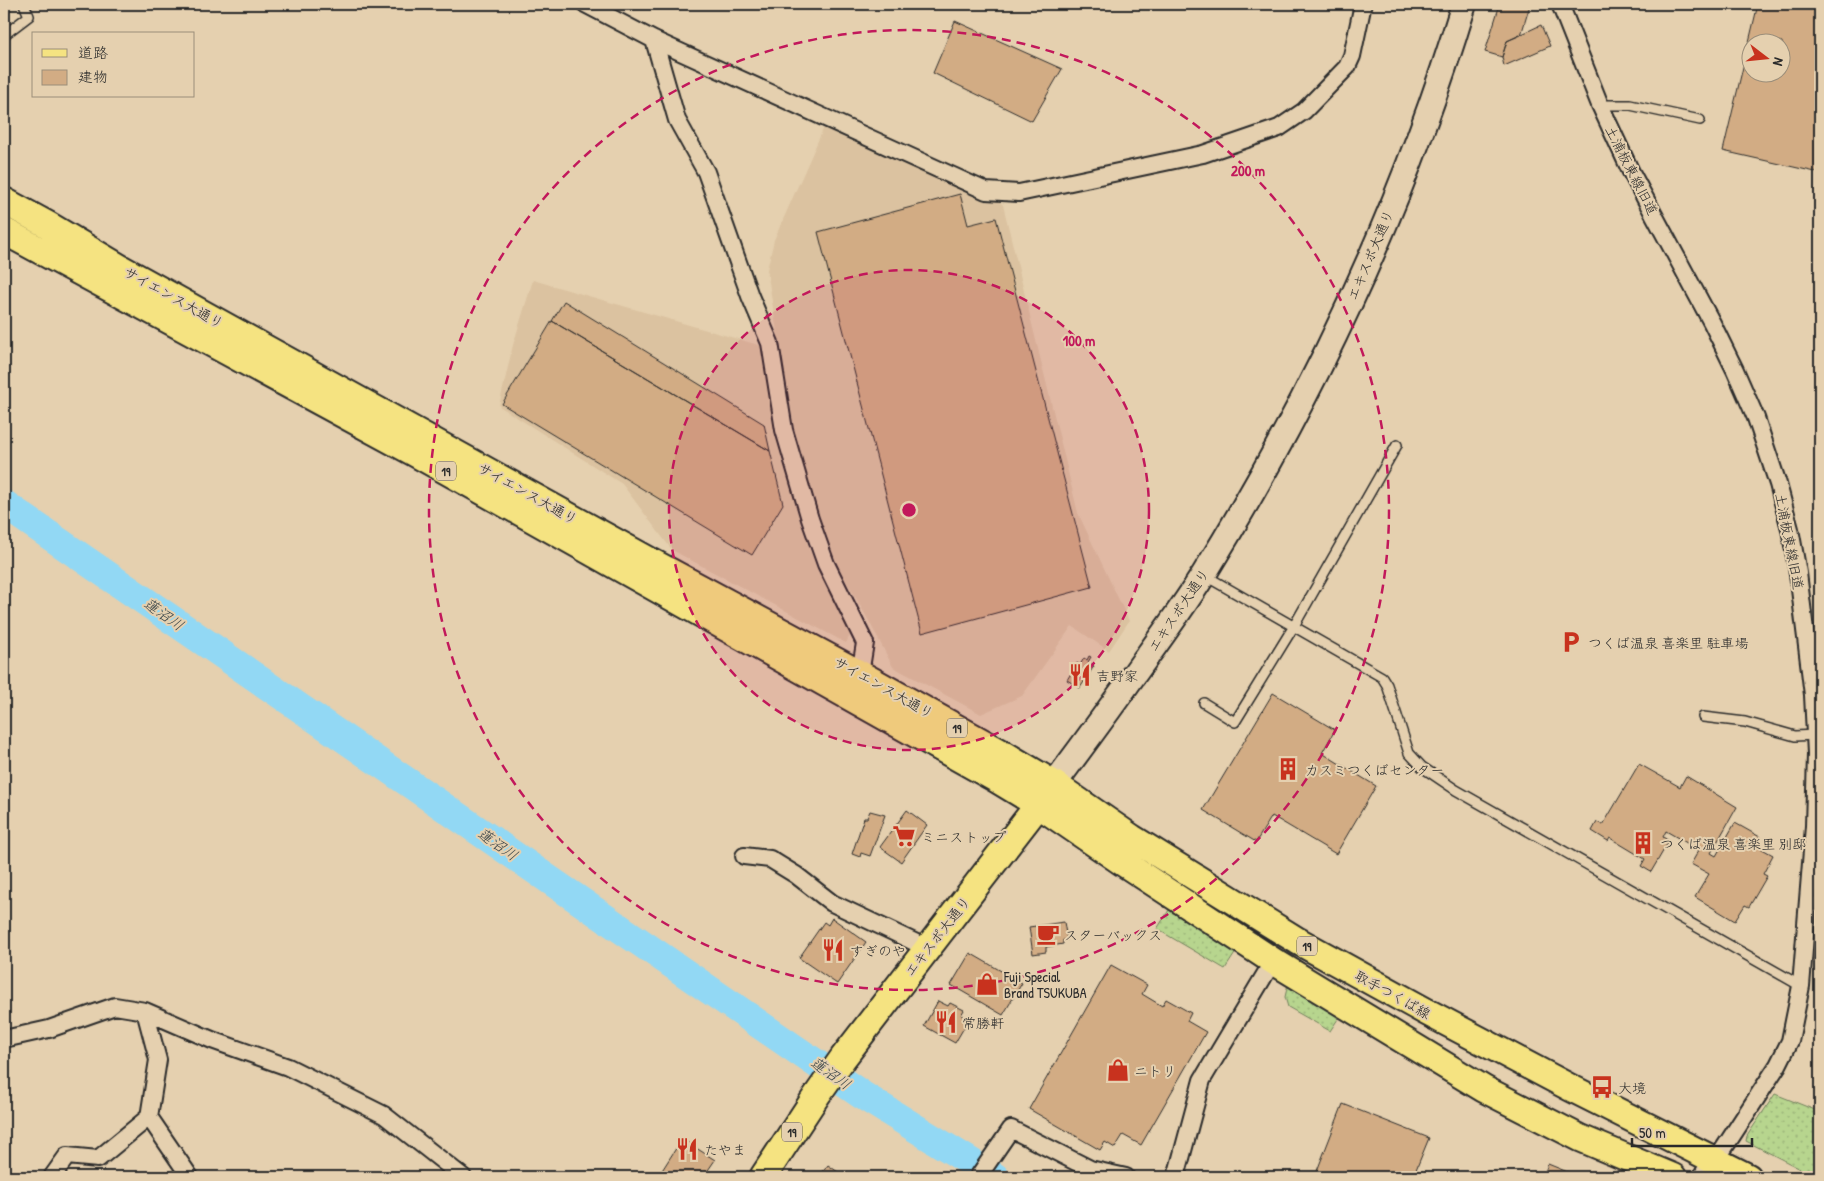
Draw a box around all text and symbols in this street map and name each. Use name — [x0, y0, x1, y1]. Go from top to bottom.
legend — [32, 32, 195, 98]
north arrow — [1742, 32, 1792, 82]
text: 道路 — [78, 42, 108, 63]
text: N — [1769, 56, 1789, 68]
text: 建物 — [78, 66, 108, 87]
street label: 土浦板東線旧道 — [1601, 122, 1663, 218]
text: 200 m — [1231, 160, 1265, 181]
street label: エキスポ大通り — [1342, 207, 1398, 303]
street label: サイエンス大通り — [121, 262, 227, 332]
text: 100 m — [1063, 330, 1095, 351]
street label: サイエンス大通り — [475, 458, 581, 528]
road number: 19 — [436, 462, 456, 481]
street label: 土浦板東線旧道 — [1771, 491, 1809, 591]
centre of rings — [900, 501, 918, 519]
street label: エキスポ大通り — [1143, 564, 1213, 656]
water label: 蓮沼川 — [140, 592, 188, 636]
parking icon: つくば温泉 喜楽里 駐車場 — [1558, 629, 1584, 655]
place label: つくば温泉 喜楽里 駐車場 — [1588, 633, 1748, 652]
street label: サイエンス大通り — [831, 652, 937, 722]
restaurant icon: 吉野家 — [1067, 662, 1093, 688]
place label: 吉野家 — [1096, 666, 1138, 685]
road number: 19 — [947, 718, 967, 738]
building icon: カスミつくばセンター — [1275, 756, 1301, 782]
place label: カスミつくばセンター — [1305, 760, 1444, 779]
water label: 蓮沼川 — [474, 822, 522, 866]
supermarket icon: ミニストップ — [891, 823, 917, 849]
place label: ミニストップ — [921, 827, 1006, 846]
building icon: つくば温泉 喜楽里 別邸 — [1630, 830, 1656, 856]
place label: つくば温泉 喜楽里 別邸 — [1660, 834, 1806, 853]
street label: エキスポ大通り — [900, 892, 974, 980]
cafe icon: スターバックス — [1035, 921, 1061, 947]
place label: スターバックス — [1064, 925, 1162, 944]
road number: 19 — [1297, 936, 1317, 956]
restaurant icon: すぎのや — [820, 937, 846, 963]
place label: すぎのや — [850, 941, 906, 960]
street label: 取手つくば線 — [1352, 965, 1434, 1023]
place label: Fuji Special Brand TSUKUBA — [1003, 967, 1087, 1002]
shop icon: Fuji Special Brand TSUKUBA — [974, 971, 1000, 997]
restaurant icon: 常勝軒 — [933, 1009, 959, 1035]
place label: 常勝軒 — [962, 1013, 1004, 1032]
water label: 蓮沼川 — [807, 1051, 855, 1095]
shop icon: ニトリ — [1105, 1057, 1131, 1083]
place label: ニトリ — [1134, 1061, 1176, 1080]
bus stop icon: 大境 — [1589, 1074, 1615, 1100]
place label: 大境 — [1618, 1078, 1646, 1097]
scale bar — [1632, 1116, 1752, 1148]
road number: 19 — [782, 1122, 802, 1142]
text: 50 m — [1639, 1122, 1666, 1143]
restaurant icon: たやま — [674, 1136, 700, 1162]
place label: たやま — [704, 1140, 746, 1159]

